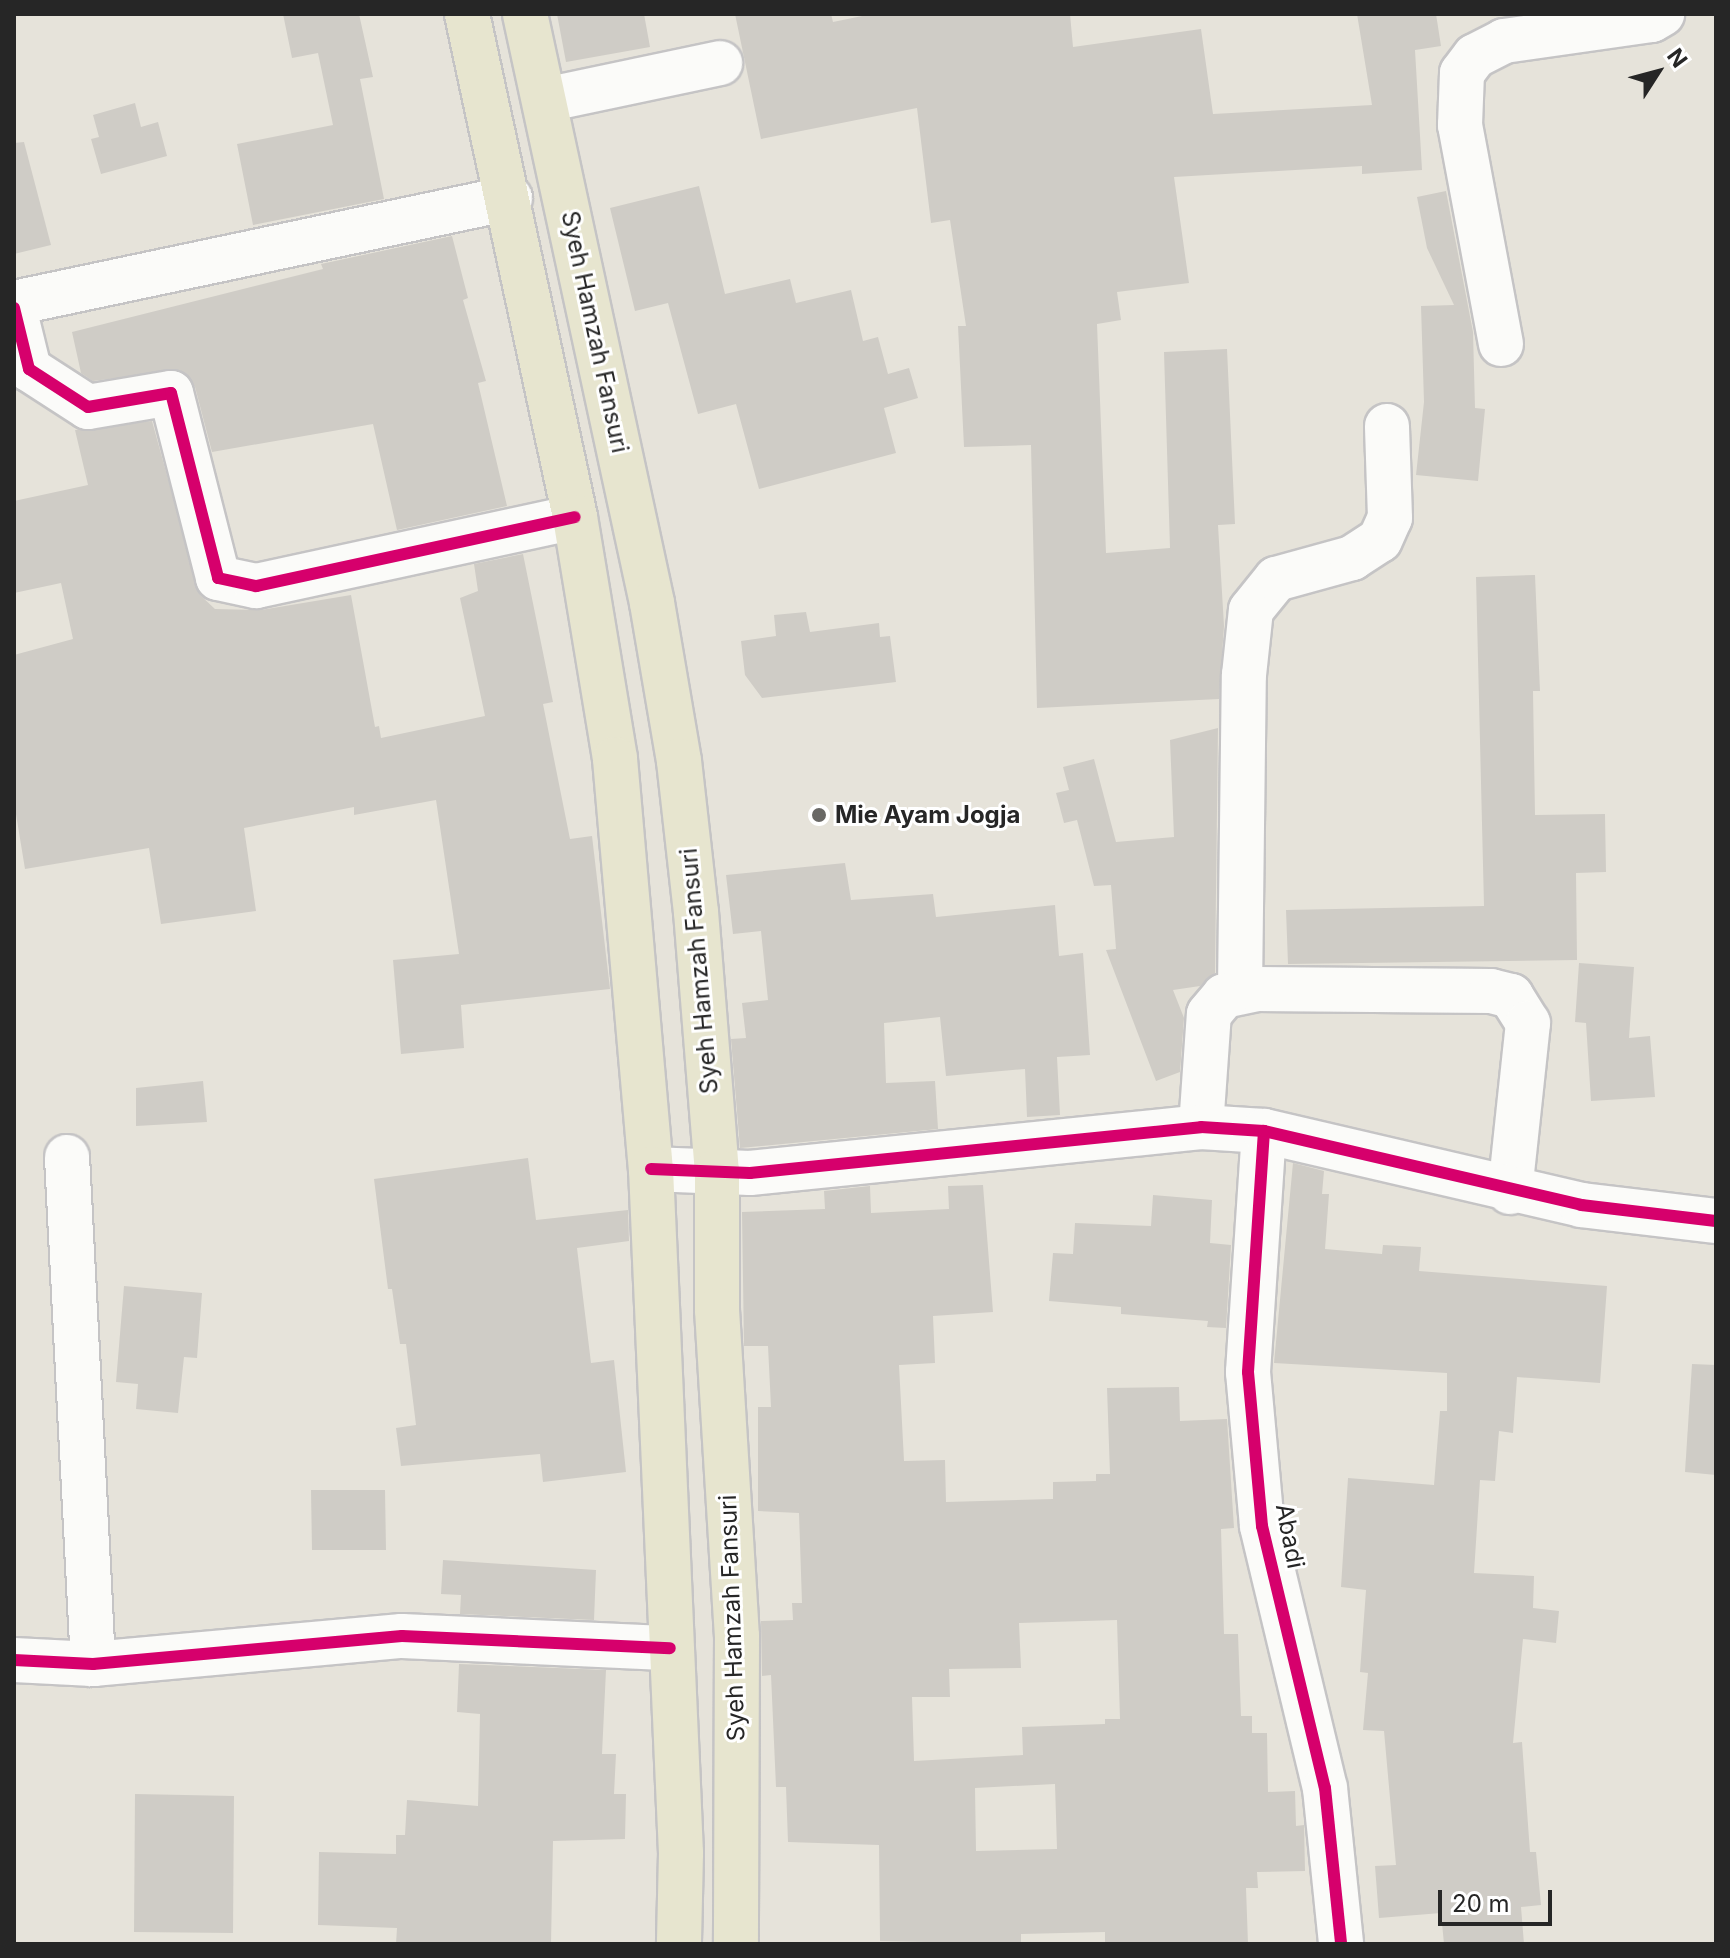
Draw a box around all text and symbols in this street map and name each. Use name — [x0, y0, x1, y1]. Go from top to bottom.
north arrow — [1618, 32, 1698, 112]
text: N — [1662, 43, 1693, 72]
street label: Syeh Hamzah Fansuri — [555, 208, 635, 456]
place label: Mie Ayam Jogja — [835, 801, 1020, 829]
marker: Mie Ayam Jogja — [810, 806, 828, 824]
street label: Syeh Hamzah Fansuri — [674, 847, 724, 1095]
street label: Syeh Hamzah Fansuri — [713, 1494, 751, 1742]
street label: Abadi — [1270, 1501, 1310, 1571]
scale bar — [1442, 1874, 1556, 1924]
text: 20 m — [1452, 1889, 1510, 1918]

